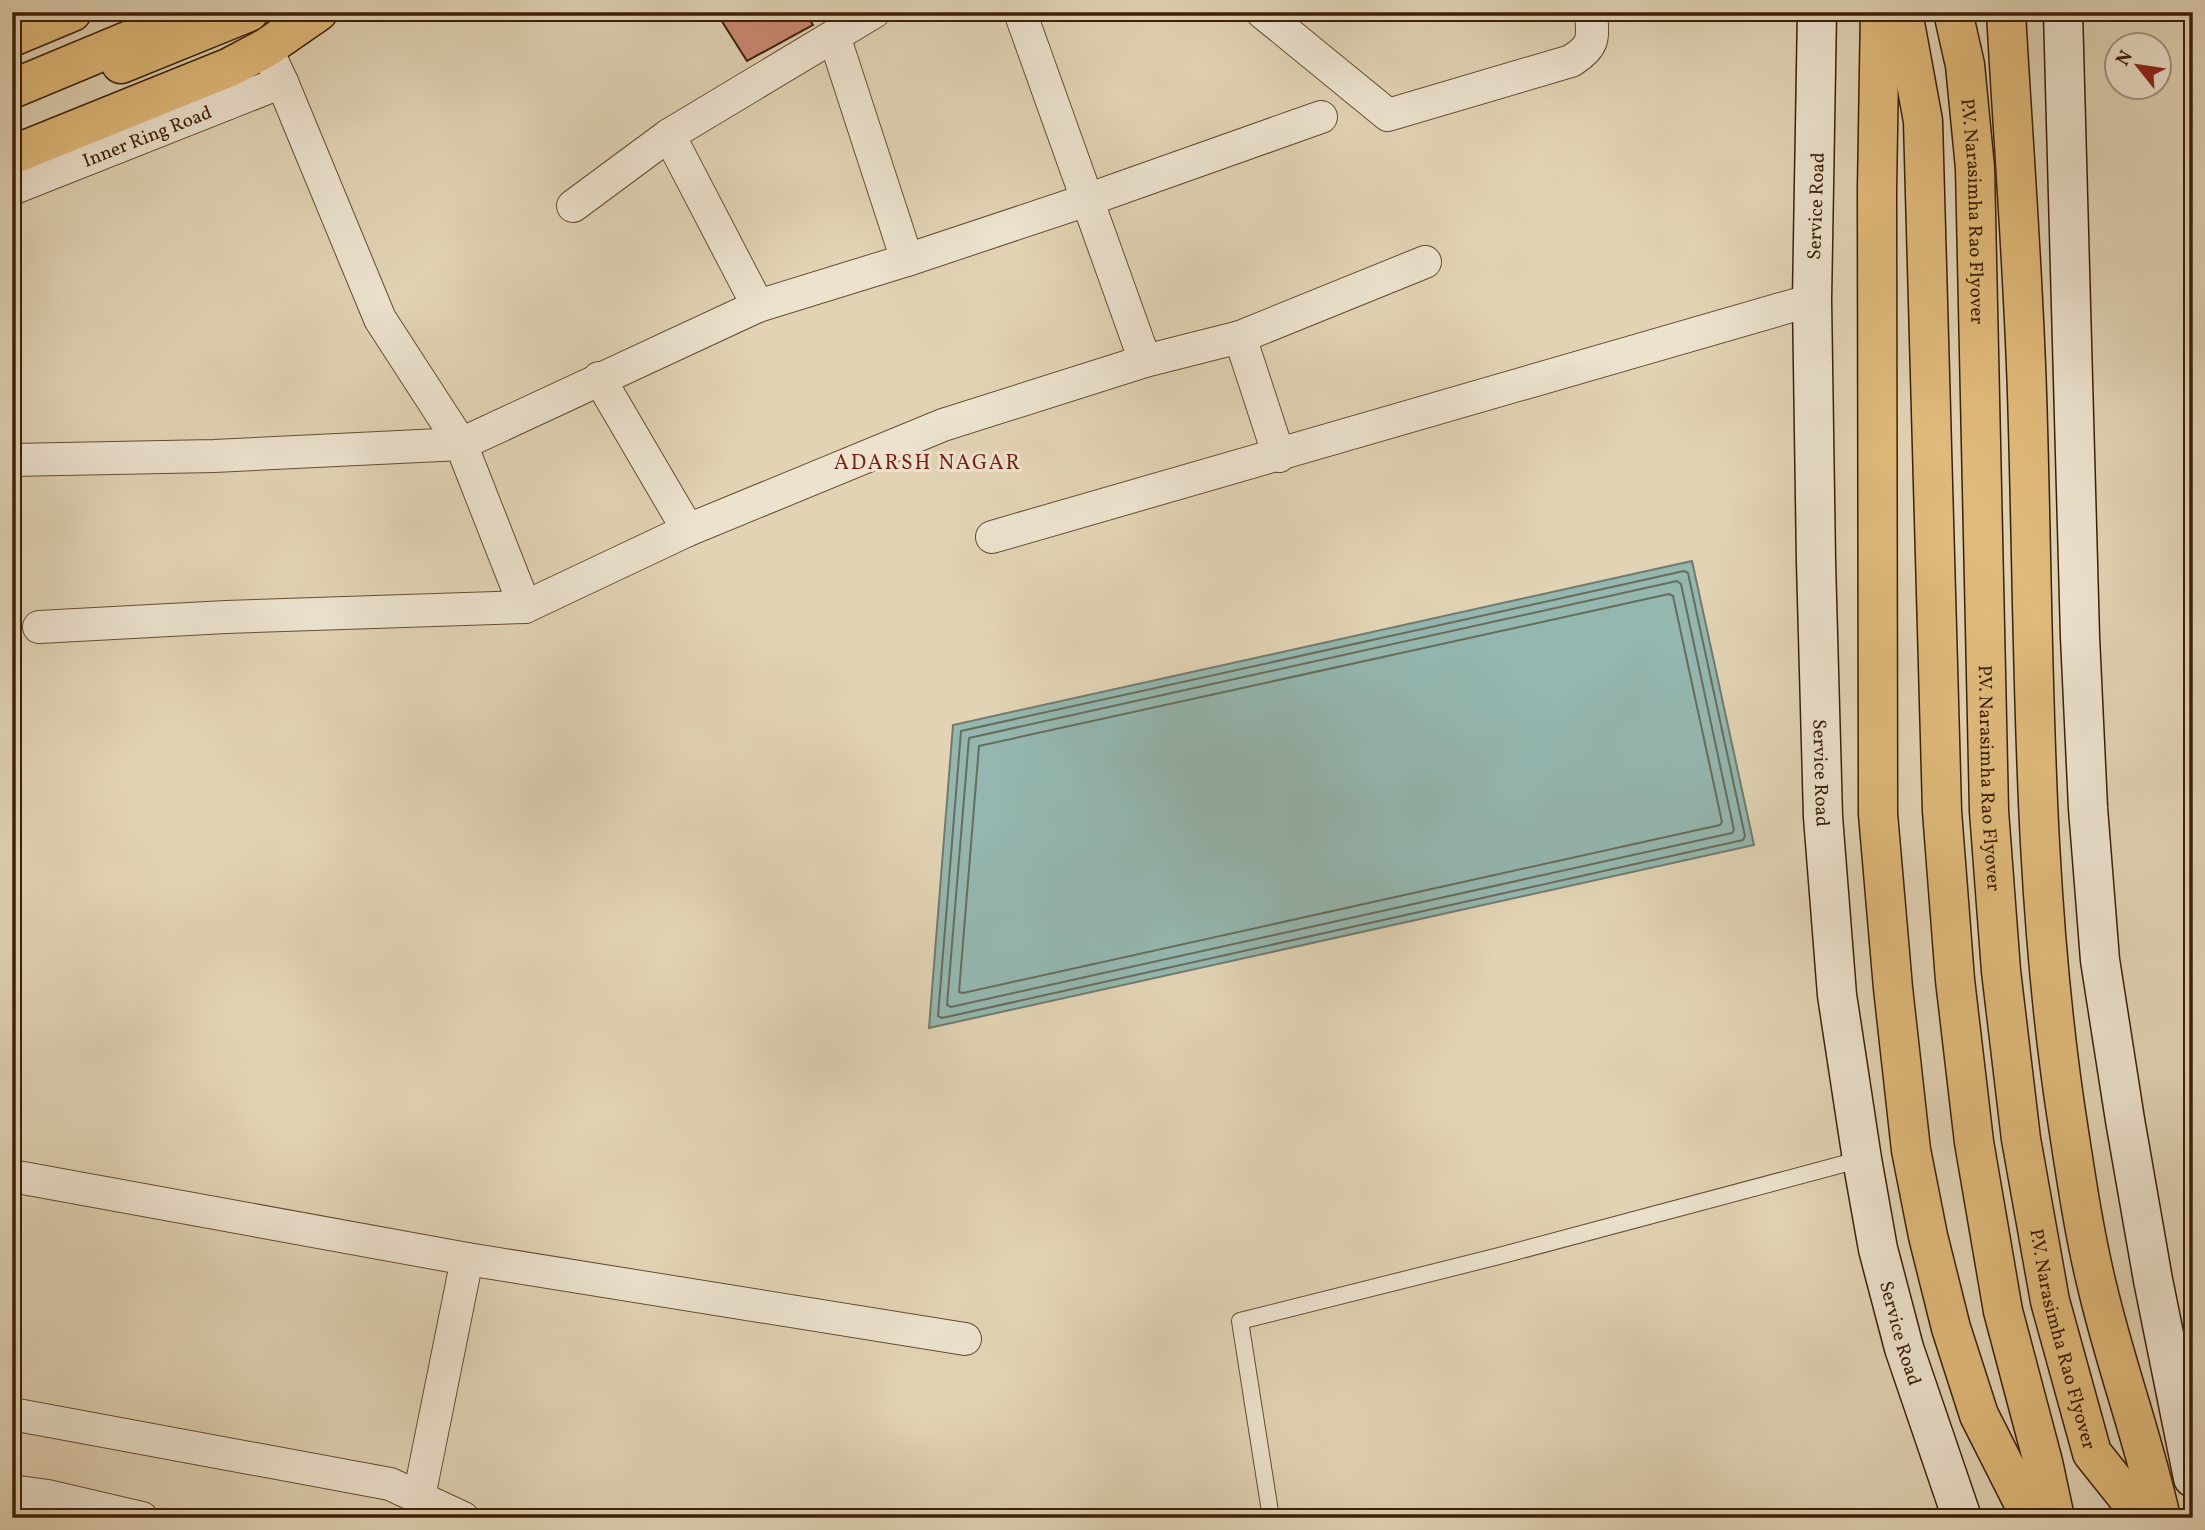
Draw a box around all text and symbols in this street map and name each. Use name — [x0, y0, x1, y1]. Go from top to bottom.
north arrow — [2104, 32, 2174, 102]
text: N — [2110, 46, 2140, 71]
street label: P.V. Narasimha Rao Flyover — [1953, 97, 1989, 325]
street label: Inner Ring Road — [79, 100, 216, 175]
street label: Service Road — [1802, 152, 1832, 260]
district label: ADARSH NAGAR — [834, 449, 1022, 478]
street label: P.V. Narasimha Rao Flyover — [1971, 665, 2006, 892]
street label: Service Road — [1805, 719, 1835, 828]
street label: P.V. Narasimha Rao Flyover — [2022, 1227, 2101, 1452]
street label: Service Road — [1872, 1278, 1927, 1389]

